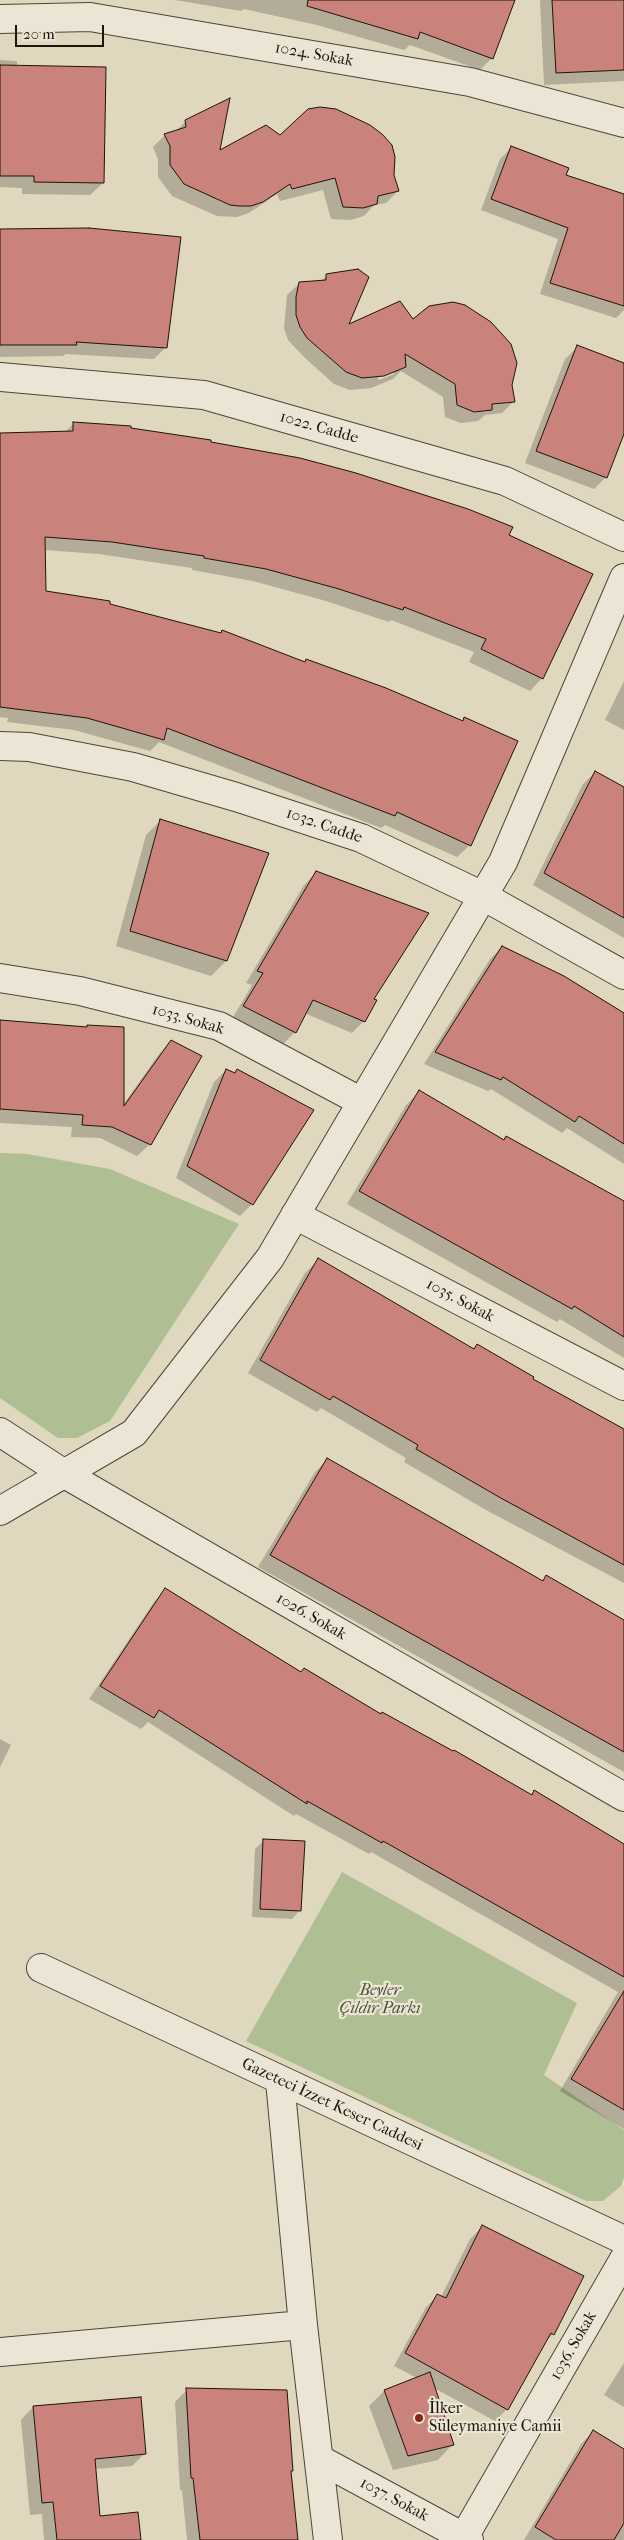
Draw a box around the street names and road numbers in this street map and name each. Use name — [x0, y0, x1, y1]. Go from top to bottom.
street label: 1024. Sokak — [273, 39, 355, 71]
street label: 1022. Cadde — [277, 408, 361, 448]
street label: 1032. Cadde — [283, 804, 365, 848]
street label: 1033. Sokak — [150, 1001, 226, 1039]
street label: 1035. Sokak — [423, 1275, 497, 1327]
street label: 1026. Sokak — [272, 1589, 350, 1645]
street label: Gazeteci İzzet Keser Caddesi — [238, 2055, 426, 2155]
street label: 1036. Sokak — [547, 2308, 601, 2384]
street label: 1037. Sokak — [356, 2474, 432, 2526]

